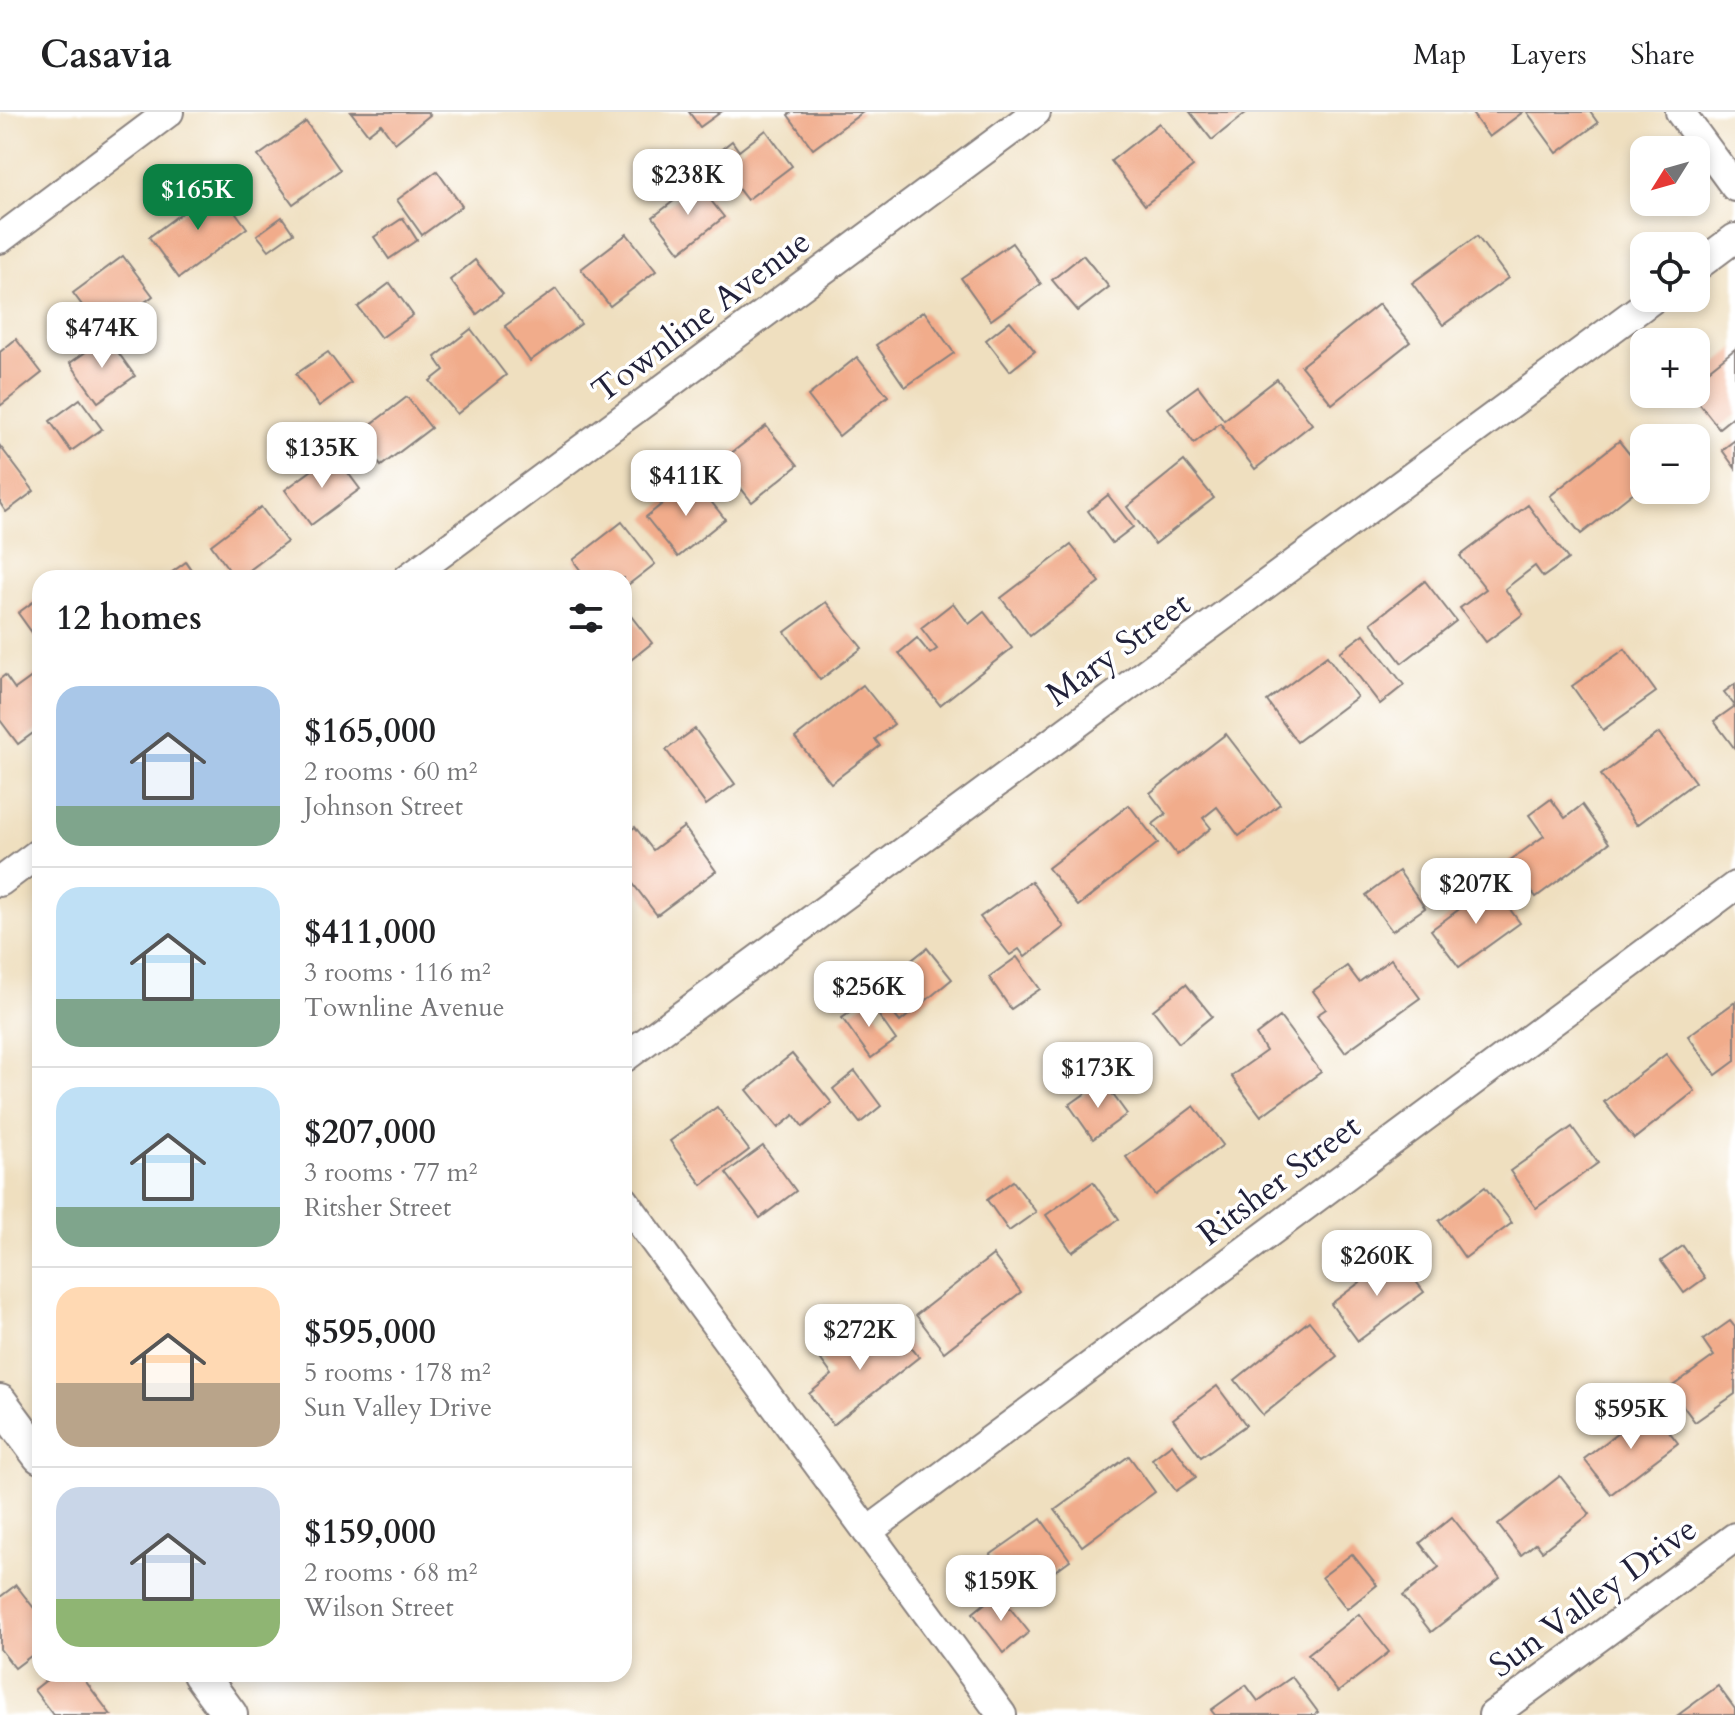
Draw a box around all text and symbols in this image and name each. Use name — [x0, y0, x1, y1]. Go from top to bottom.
text: Casavia — [40, 29, 172, 81]
text: Map — [1413, 36, 1466, 74]
text: Layers — [1510, 36, 1587, 74]
text: Share — [1631, 36, 1695, 74]
north arrow — [1630, 136, 1710, 216]
map controls — [1630, 136, 1710, 504]
pin: $238K — [632, 149, 744, 217]
text: $238K — [651, 157, 725, 192]
pin: $165K — [142, 164, 254, 232]
text: $165K — [161, 172, 235, 207]
street label: Townline Avenue — [582, 219, 820, 413]
button: locate — [1630, 232, 1710, 312]
pin: $474K — [46, 302, 158, 370]
text: $474K — [65, 310, 139, 345]
button: + — [1630, 328, 1710, 408]
pin: $135K — [266, 422, 378, 490]
button: − — [1630, 424, 1710, 504]
text: $135K — [285, 430, 359, 465]
pin: $411K — [630, 450, 742, 518]
text: $411K — [649, 458, 723, 493]
street label: Mary Street — [1037, 581, 1200, 717]
text: 12 homes — [56, 595, 202, 641]
icon: filters — [564, 596, 608, 640]
text: $165,000 — [304, 708, 436, 754]
icon: home — [120, 718, 216, 814]
text: 2 rooms · 60 m² — [304, 754, 477, 789]
text: Johnson Street — [304, 789, 463, 824]
pin: $207K — [1420, 858, 1532, 926]
text: $207K — [1439, 866, 1513, 901]
text: $411,000 — [304, 909, 436, 955]
icon: home — [120, 919, 216, 1015]
text: 3 rooms · 116 m² — [304, 955, 491, 990]
pin: $256K — [813, 961, 925, 1029]
text: $256K — [832, 969, 906, 1004]
text: Townline Avenue — [304, 990, 505, 1025]
pin: $173K — [1042, 1042, 1154, 1110]
text: $173K — [1061, 1050, 1135, 1085]
street label: Ritsher Street — [1188, 1104, 1370, 1256]
text: $207,000 — [304, 1109, 436, 1155]
icon: home — [120, 1119, 216, 1215]
text: 3 rooms · 77 m² — [304, 1155, 477, 1190]
text: Ritsher Street — [304, 1190, 451, 1225]
pin: $260K — [1321, 1230, 1433, 1298]
text: $260K — [1340, 1238, 1414, 1273]
pin: $272K — [804, 1304, 916, 1372]
text: $595,000 — [304, 1309, 436, 1355]
text: $272K — [823, 1312, 897, 1347]
icon: home — [120, 1319, 216, 1415]
text: 5 rooms · 178 m² — [304, 1355, 491, 1390]
pin: $595K — [1575, 1383, 1687, 1451]
text: Sun Valley Drive — [304, 1390, 492, 1425]
text: $595K — [1594, 1391, 1668, 1426]
street label: Sun Valley Drive — [1480, 1506, 1706, 1688]
text: $159,000 — [304, 1509, 436, 1555]
icon: home — [120, 1519, 216, 1615]
text: 2 rooms · 68 m² — [304, 1555, 477, 1590]
pin: $159K — [945, 1555, 1057, 1623]
text: $159K — [964, 1563, 1038, 1598]
text: Wilson Street — [304, 1590, 454, 1625]

